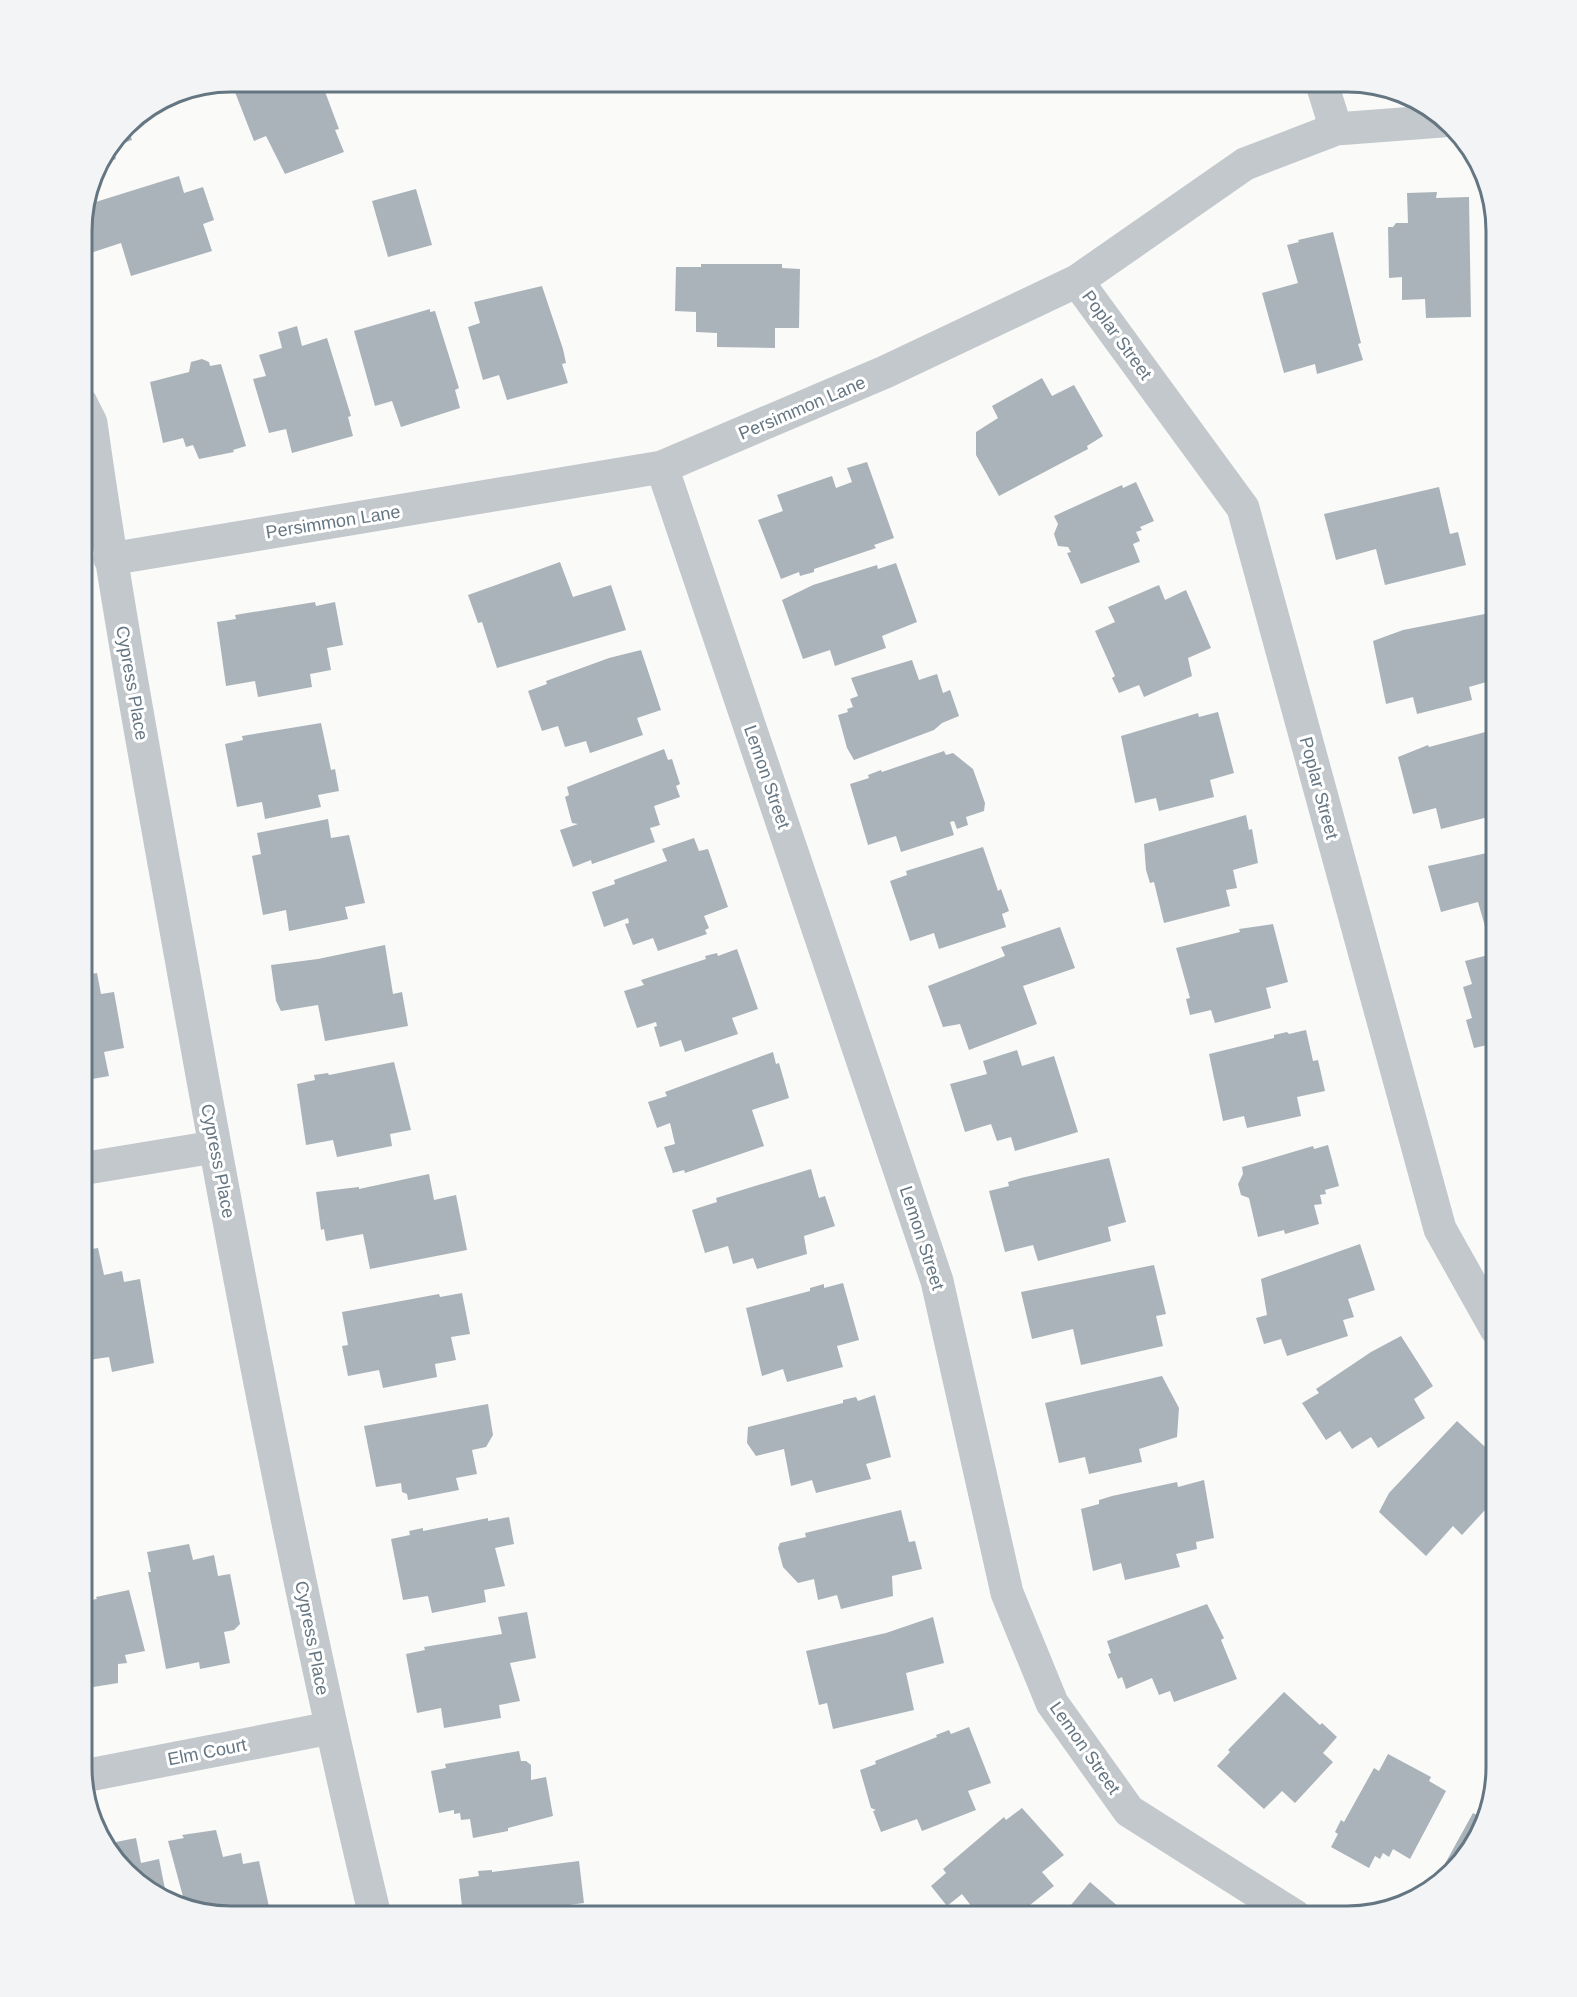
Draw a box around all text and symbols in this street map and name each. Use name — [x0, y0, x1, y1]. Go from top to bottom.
street label: Poplar Street — [1078, 287, 1156, 383]
street label: Persimmon Lane — [735, 372, 869, 444]
street label: Persimmon Lane — [264, 501, 402, 543]
street label: Cypress Place — [112, 624, 152, 742]
street label: Lemon Street — [740, 723, 794, 831]
street label: Poplar Street — [1296, 735, 1342, 841]
street label: Cypress Place — [197, 1102, 239, 1220]
street label: Lemon Street — [896, 1184, 948, 1292]
street label: Cypress Place — [291, 1579, 333, 1697]
street label: Lemon Street — [1046, 1698, 1124, 1798]
street label: Elm Court — [166, 1735, 248, 1769]

